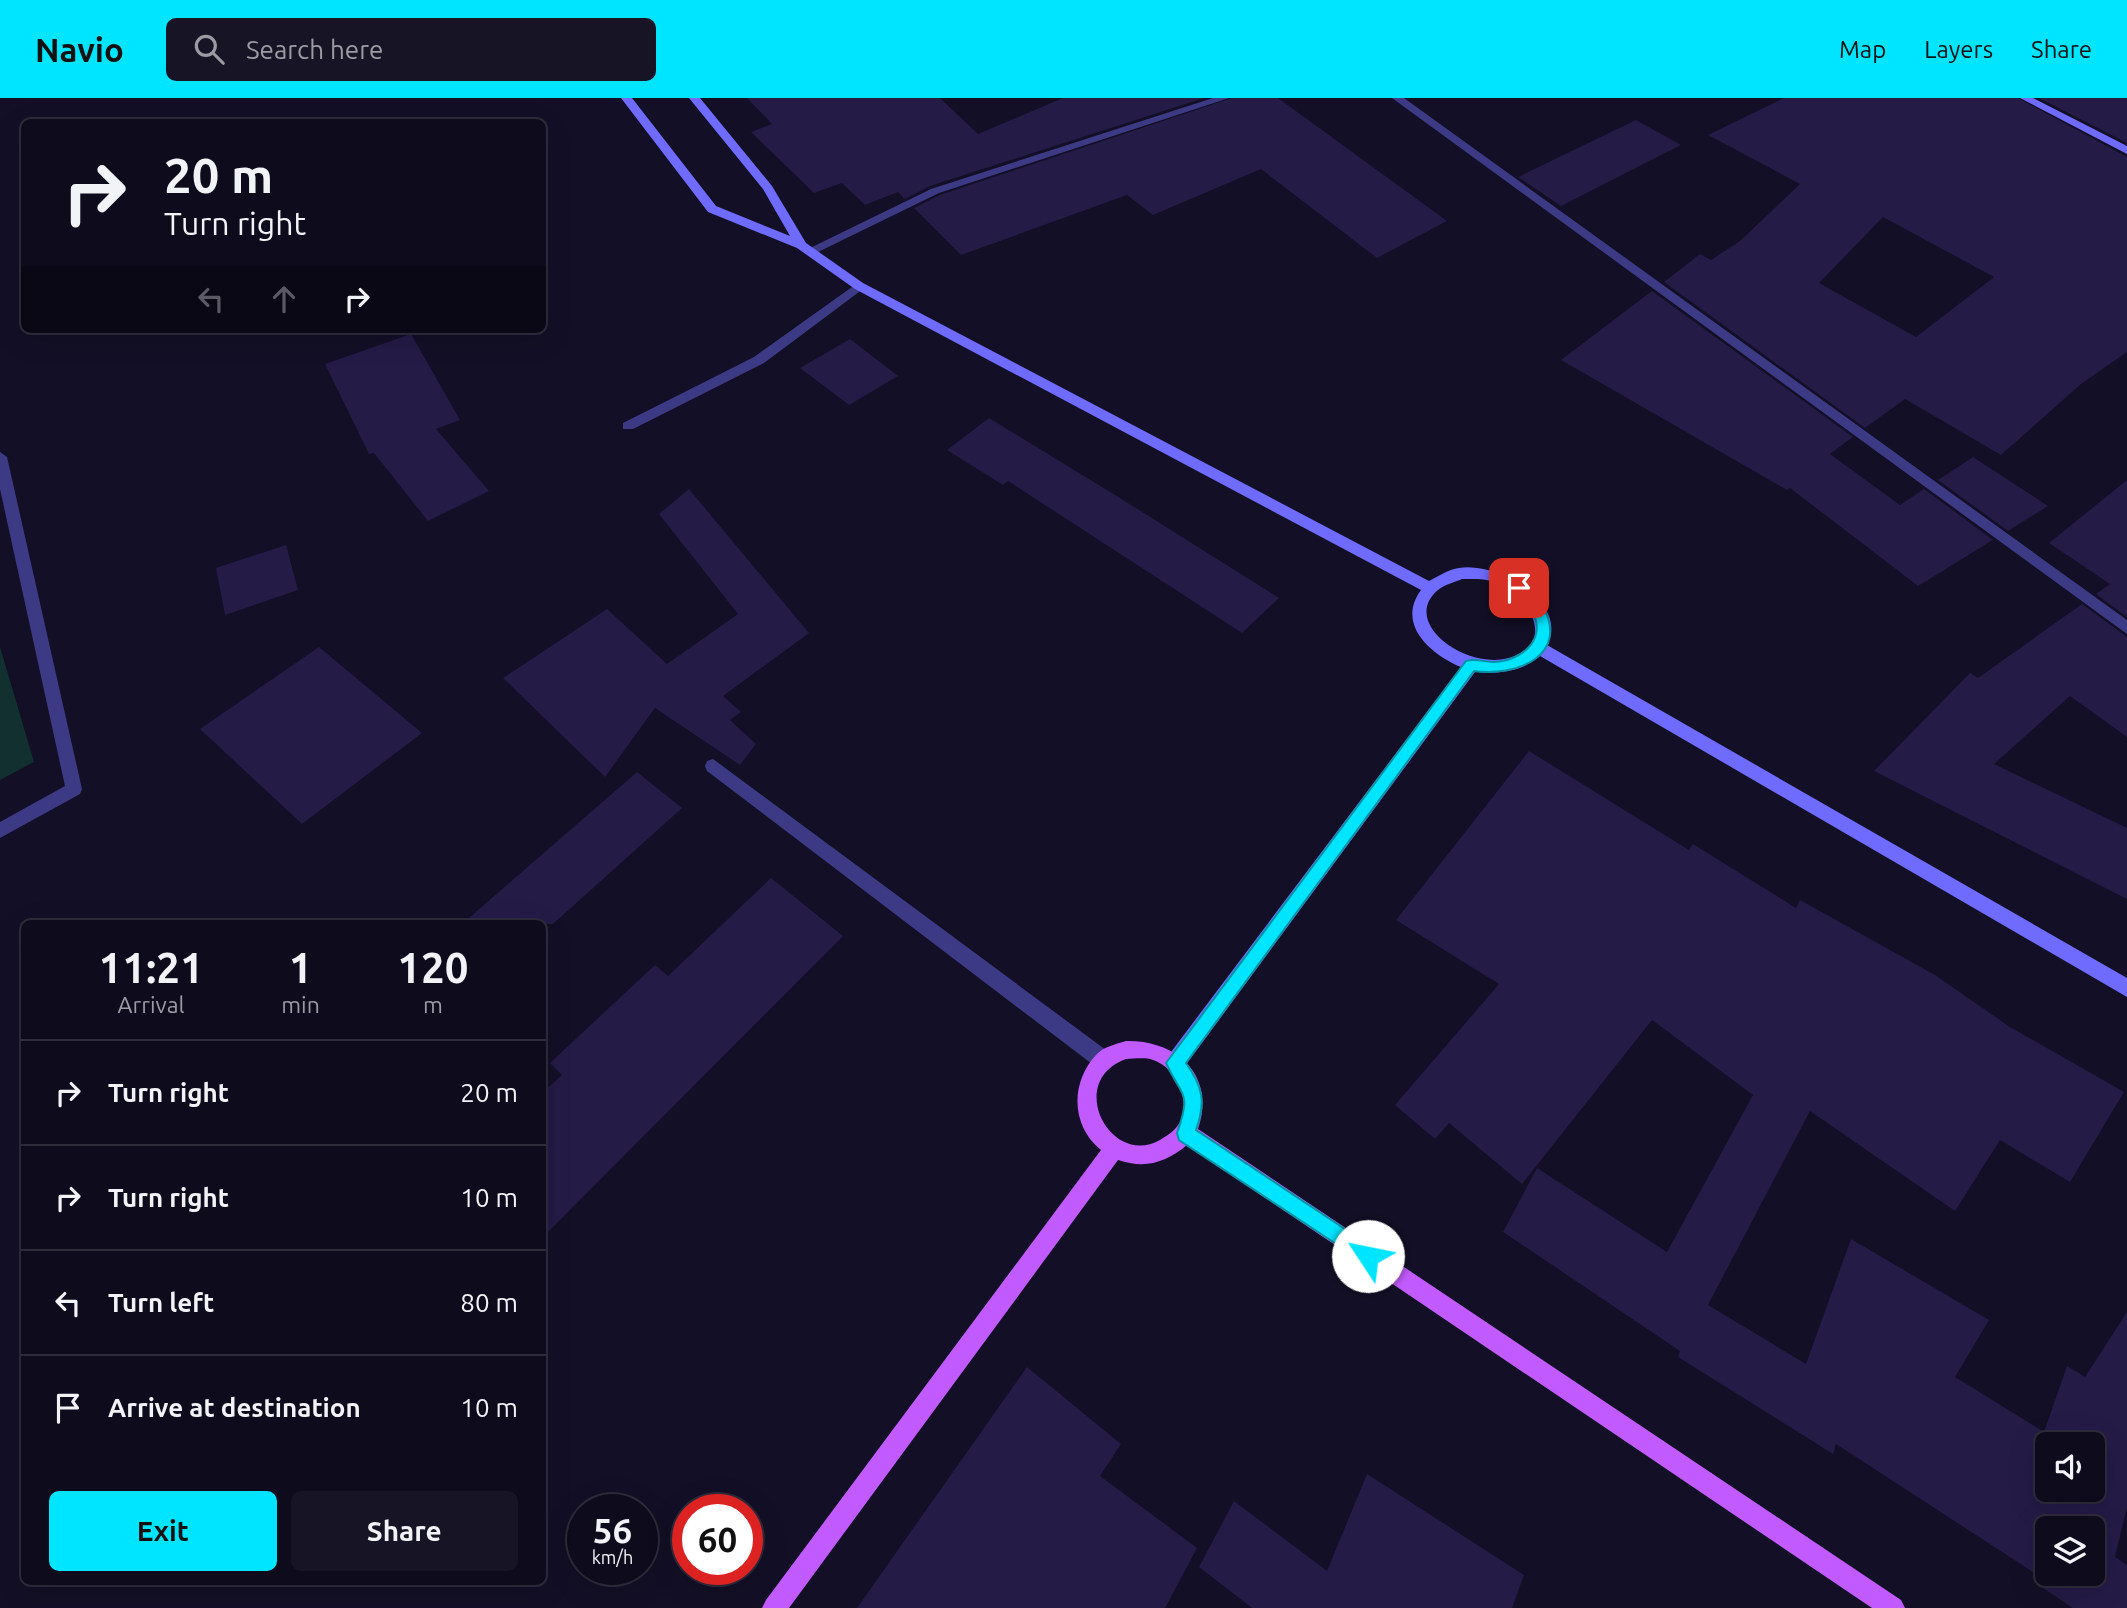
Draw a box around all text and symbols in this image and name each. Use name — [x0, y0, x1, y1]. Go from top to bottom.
search box — [166, 18, 656, 81]
icon: search — [190, 30, 228, 68]
text: Navio — [35, 31, 124, 68]
text: Search here — [246, 35, 383, 64]
text: Map — [1839, 36, 1886, 63]
text: Layers — [1924, 36, 1993, 63]
text: Share — [2031, 36, 2092, 63]
icon: right — [49, 147, 140, 238]
text: 20 m — [164, 147, 273, 202]
text: Turn right — [164, 205, 306, 241]
icon: left — [192, 280, 230, 318]
icon: ahead — [265, 280, 303, 318]
icon: right — [338, 280, 376, 318]
pin — [1489, 558, 1549, 618]
icon: arrive — [1500, 569, 1538, 607]
text: 11:21 — [99, 944, 204, 991]
text: 1 — [289, 944, 312, 991]
text: 120 — [397, 944, 468, 991]
text: Arrival — [118, 992, 185, 1017]
text: min — [281, 992, 320, 1017]
text: m — [423, 992, 443, 1017]
icon: right — [49, 1074, 87, 1112]
text: Turn right — [108, 1078, 229, 1107]
text: 20 m — [460, 1078, 518, 1107]
icon: right — [49, 1179, 87, 1217]
text: Turn right — [108, 1183, 229, 1212]
text: 10 m — [460, 1183, 518, 1212]
position arrow — [1331, 1219, 1405, 1293]
icon: left — [49, 1284, 87, 1322]
text: Turn left — [108, 1288, 214, 1317]
text: 80 m — [460, 1288, 518, 1317]
icon: arrive — [49, 1389, 87, 1427]
text: Arrive at destination — [108, 1393, 361, 1422]
text: 10 m — [460, 1393, 518, 1422]
map controls — [2035, 1432, 2105, 1586]
button: sound — [2035, 1432, 2105, 1502]
button: Exit — [49, 1491, 277, 1571]
button: Share — [291, 1491, 518, 1571]
speed limit sign: 60 — [672, 1494, 763, 1585]
text: 56 — [593, 1510, 632, 1550]
button: layers — [2035, 1516, 2105, 1586]
text: km/h — [592, 1547, 633, 1567]

